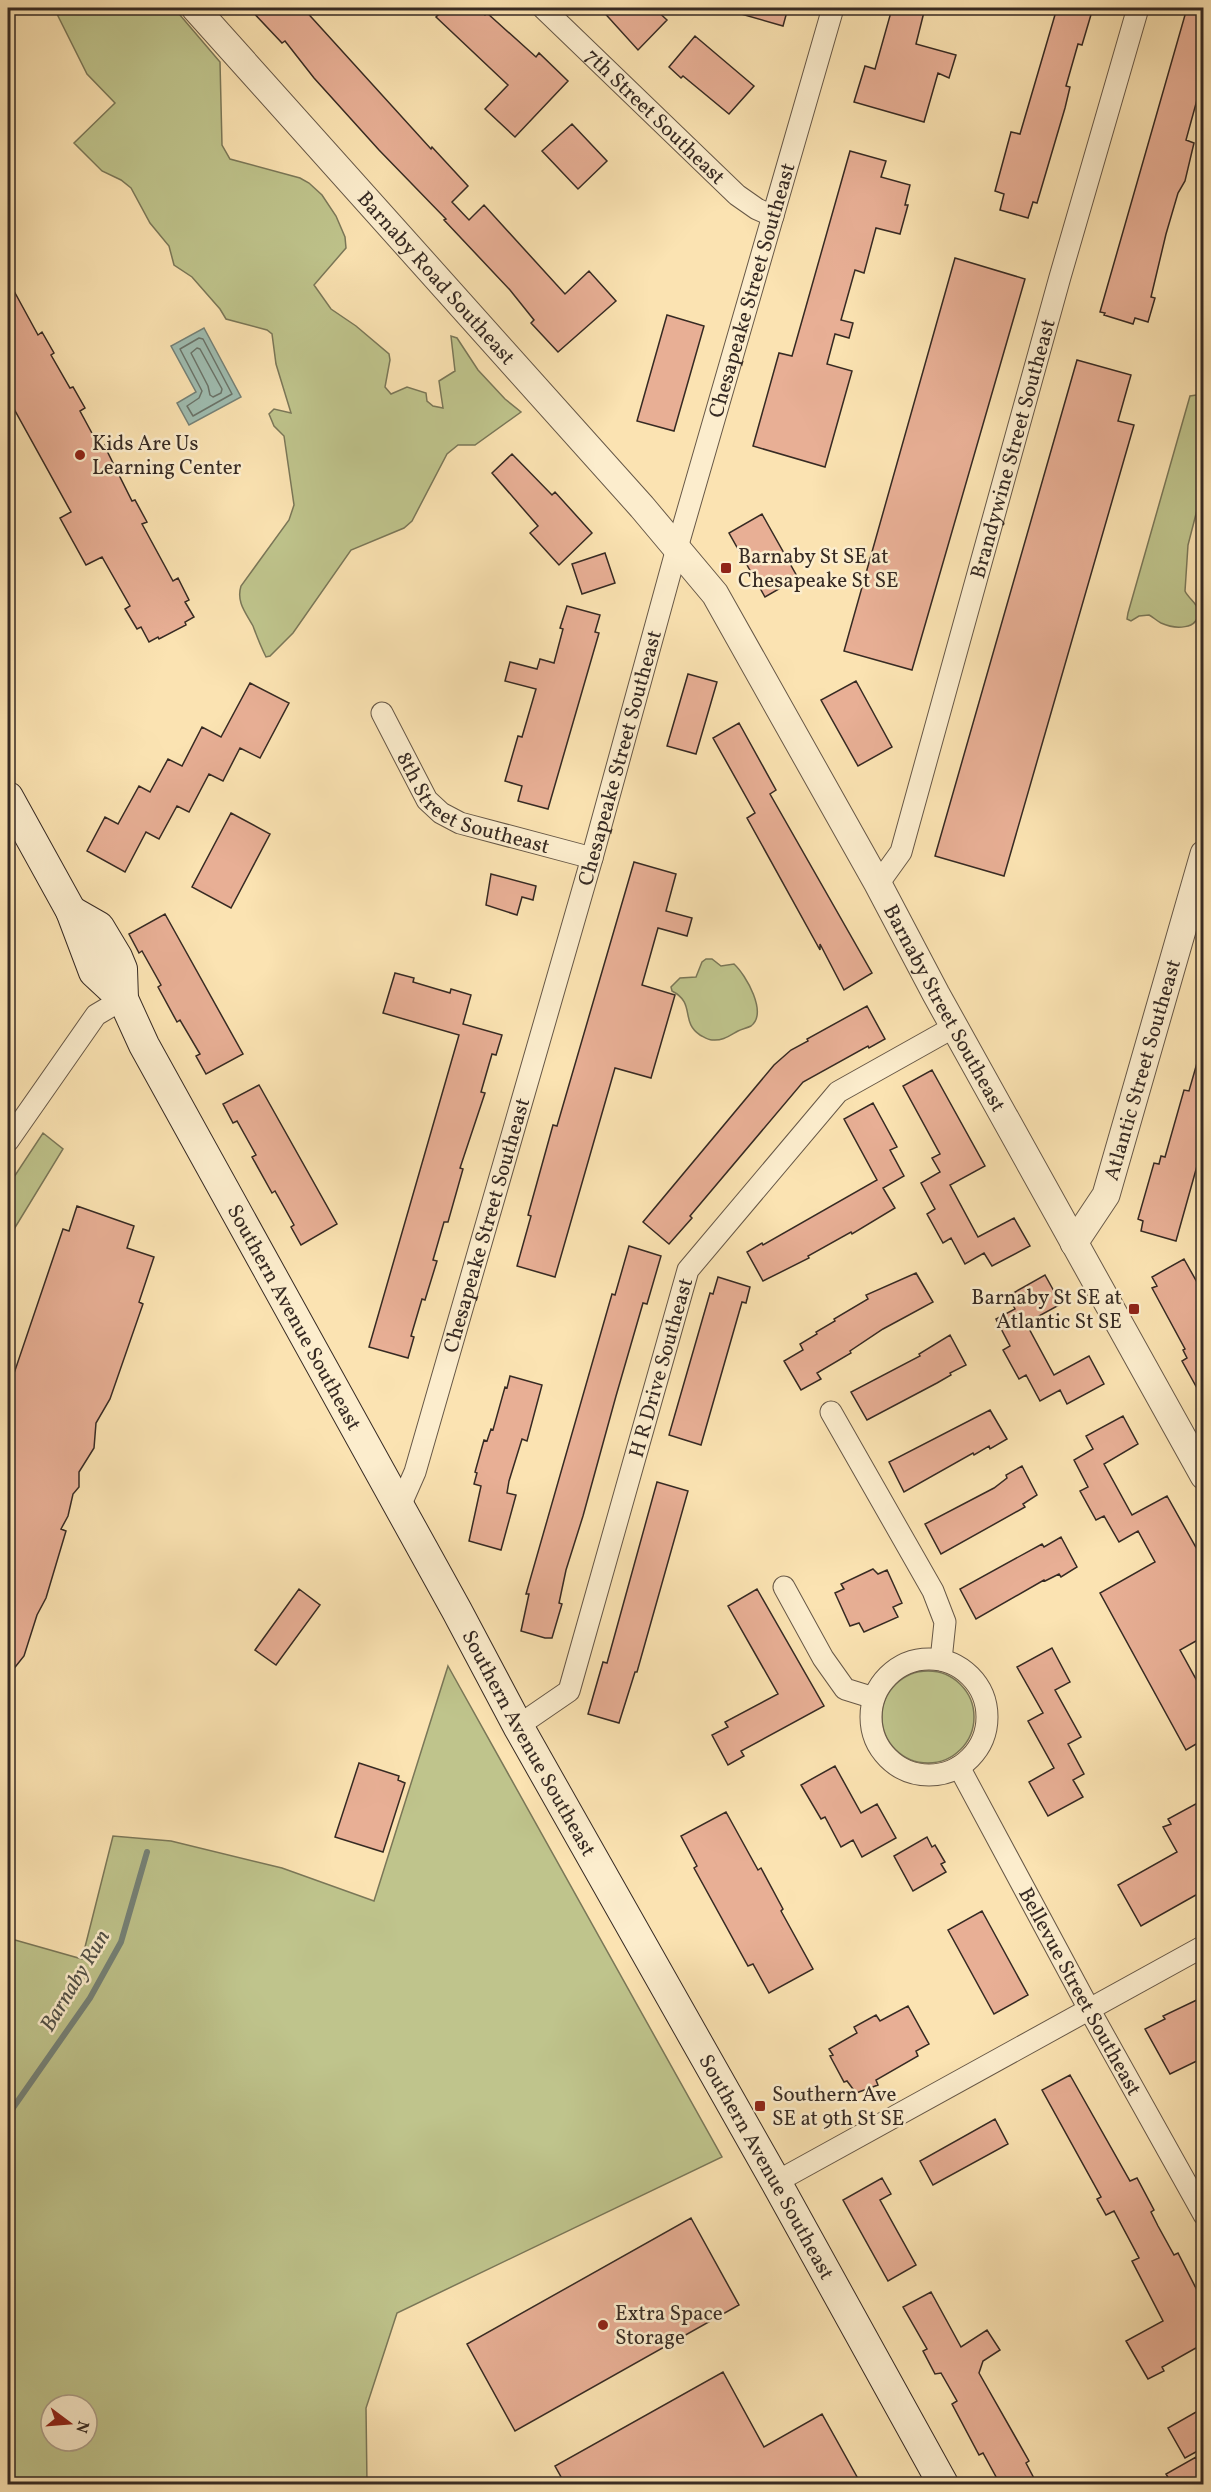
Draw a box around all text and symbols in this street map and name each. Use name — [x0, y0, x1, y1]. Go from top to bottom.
street label: 7th Street Southeast — [578, 43, 731, 192]
street label: Chesapeake Street Southeast — [702, 160, 804, 421]
street label: Barnaby Road Southeast — [350, 185, 521, 372]
street label: Brandywine Street Southeast — [964, 316, 1064, 582]
place label: Kids Are Us Learning Center — [92, 430, 242, 483]
marker: Kids Are Us Learning Center — [73, 448, 87, 462]
place label: Barnaby St SE at Chesapeake St SE — [738, 543, 899, 596]
marker: Barnaby St SE at Chesapeake St SE — [719, 561, 733, 575]
street label: Chesapeake Street Southeast — [572, 627, 670, 890]
street label: 8th Street Southeast — [389, 747, 552, 862]
street label: Barnaby Street Southeast — [875, 900, 1012, 1118]
street label: Atlantic Street Southeast — [1098, 956, 1189, 1184]
street label: Chesapeake Street Southeast — [437, 1095, 538, 1357]
street label: Southern Avenue Southeast — [219, 1200, 368, 1436]
street label: H R Drive Southeast — [623, 1275, 701, 1461]
place label: Barnaby St SE at Atlantic St SE — [971, 1284, 1122, 1337]
marker: Barnaby St SE at Atlantic St SE — [1127, 1302, 1141, 1316]
street label: Southern Avenue Southeast — [454, 1625, 602, 1862]
street label: Bellevue Street Southeast — [1010, 1883, 1148, 2101]
water label: Barnaby Run — [34, 1924, 119, 2038]
street label: Southern Avenue Southeast — [691, 2049, 840, 2286]
place label: Southern Ave SE at 9th St SE — [772, 2081, 905, 2134]
marker: Southern Ave SE at 9th St SE — [753, 2099, 767, 2113]
place label: Extra Space Storage — [615, 2300, 723, 2353]
marker: Extra Space Storage — [596, 2318, 610, 2332]
north arrow — [39, 2393, 99, 2453]
text: N — [69, 2418, 94, 2436]

